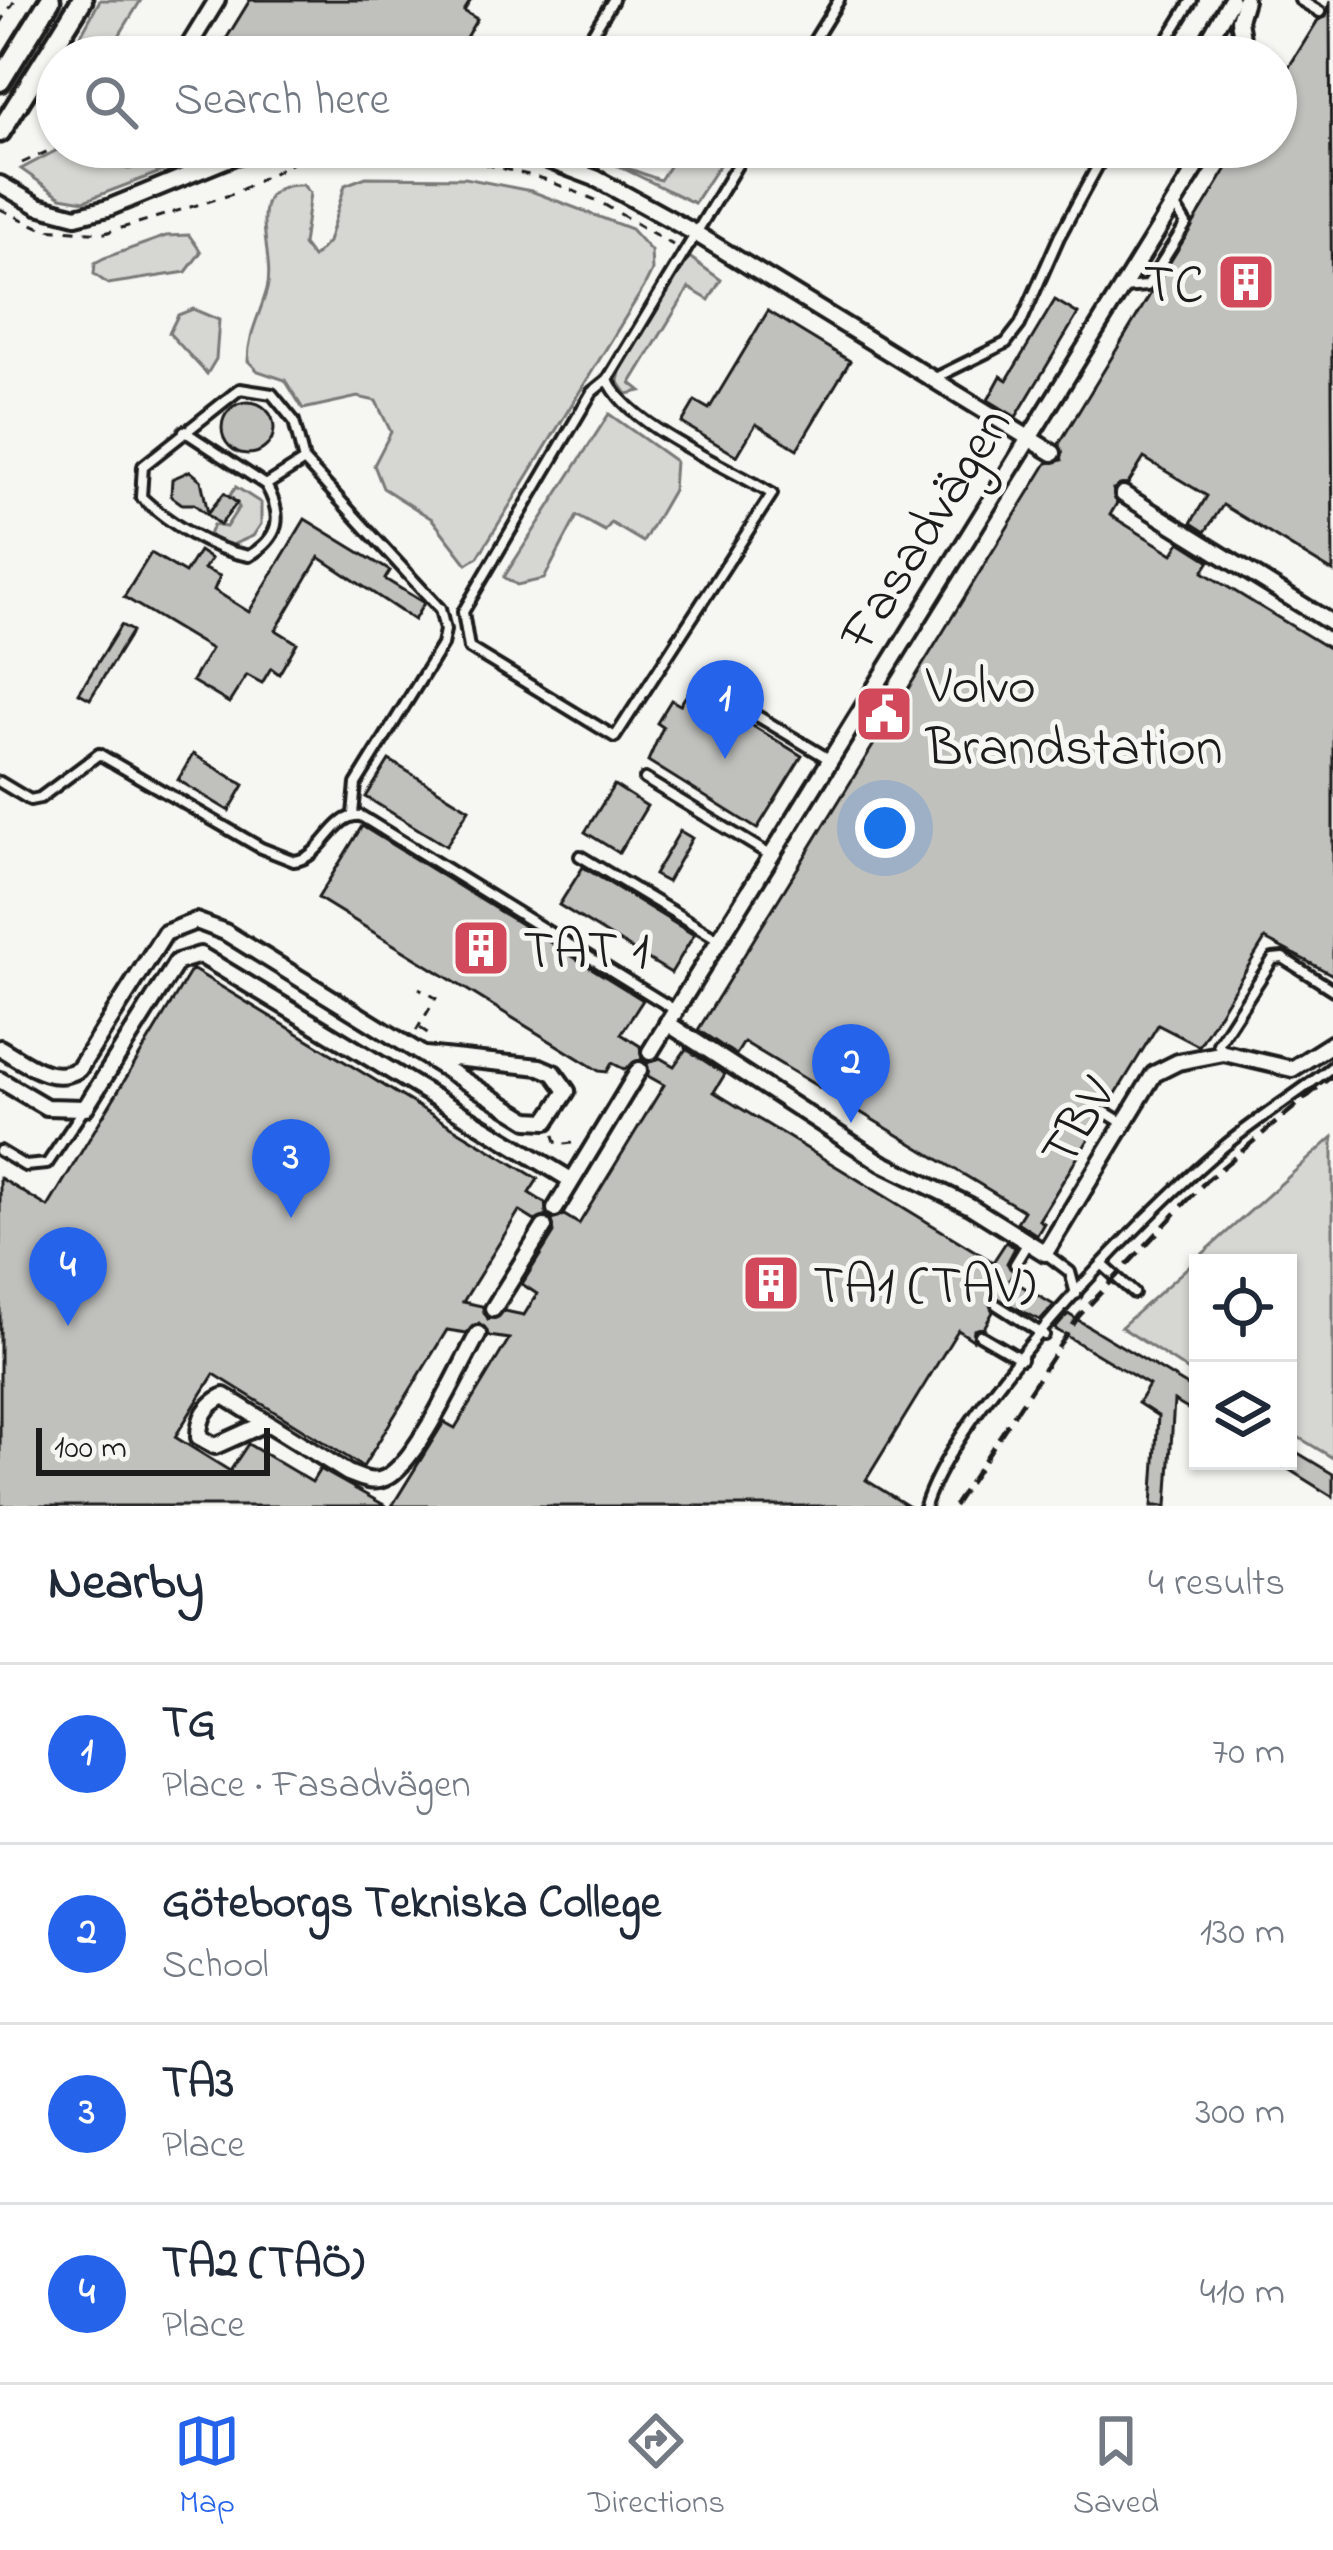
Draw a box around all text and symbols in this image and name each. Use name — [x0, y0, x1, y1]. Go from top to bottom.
search box — [36, 36, 1297, 168]
icon: search — [78, 69, 144, 135]
text: Search here — [174, 69, 390, 135]
place label: TC — [1143, 249, 1204, 327]
building icon: TC — [1215, 251, 1277, 313]
street label: Fasadvägen — [821, 393, 1035, 669]
place label: Volvo Brandstation — [924, 650, 1223, 790]
pin: 1 — [686, 660, 764, 759]
public building icon: Volvo Brandstation — [853, 683, 915, 745]
your location — [855, 798, 915, 858]
place label: TAT 1 — [523, 915, 649, 993]
building icon: TAT 1 — [450, 917, 512, 979]
pin: 2 — [812, 1024, 890, 1123]
street label: TBV — [1024, 1064, 1139, 1184]
pin: 3 — [252, 1119, 330, 1218]
pin: 4 — [29, 1227, 107, 1326]
place label: TA1 (TAV) — [813, 1250, 1036, 1328]
building icon: TA1 (TAV) — [740, 1252, 802, 1314]
map controls — [1189, 1254, 1297, 1470]
button: locate — [1189, 1254, 1297, 1362]
button: layers — [1189, 1362, 1297, 1470]
scale bar — [36, 1422, 270, 1475]
text: 100 m — [54, 1425, 127, 1473]
text: Nearby — [48, 1547, 204, 1622]
text: 4 results — [1148, 1556, 1285, 1613]
text: TG — [162, 1692, 216, 1758]
text: 1 — [81, 1725, 93, 1782]
text: 70 m — [1212, 1725, 1285, 1782]
text: Place · Fasadvägen — [162, 1758, 471, 1815]
text: Göteborgs Tekniska College — [162, 1872, 661, 1938]
text: 2 — [77, 1905, 97, 1962]
text: 130 m — [1200, 1905, 1285, 1962]
text: School — [162, 1938, 269, 1995]
text: TA3 — [162, 2052, 234, 2118]
text: 3 — [79, 2085, 95, 2142]
text: 300 m — [1195, 2085, 1285, 2142]
text: Place — [162, 2118, 245, 2175]
text: TA2 (TAÖ) — [162, 2232, 364, 2298]
text: 4 — [79, 2265, 95, 2322]
text: 410 m — [1200, 2265, 1285, 2322]
text: Place — [162, 2298, 245, 2355]
tab: Map — [174, 2408, 240, 2528]
tab: Directions — [588, 2408, 725, 2528]
tab: Saved — [1073, 2408, 1159, 2528]

